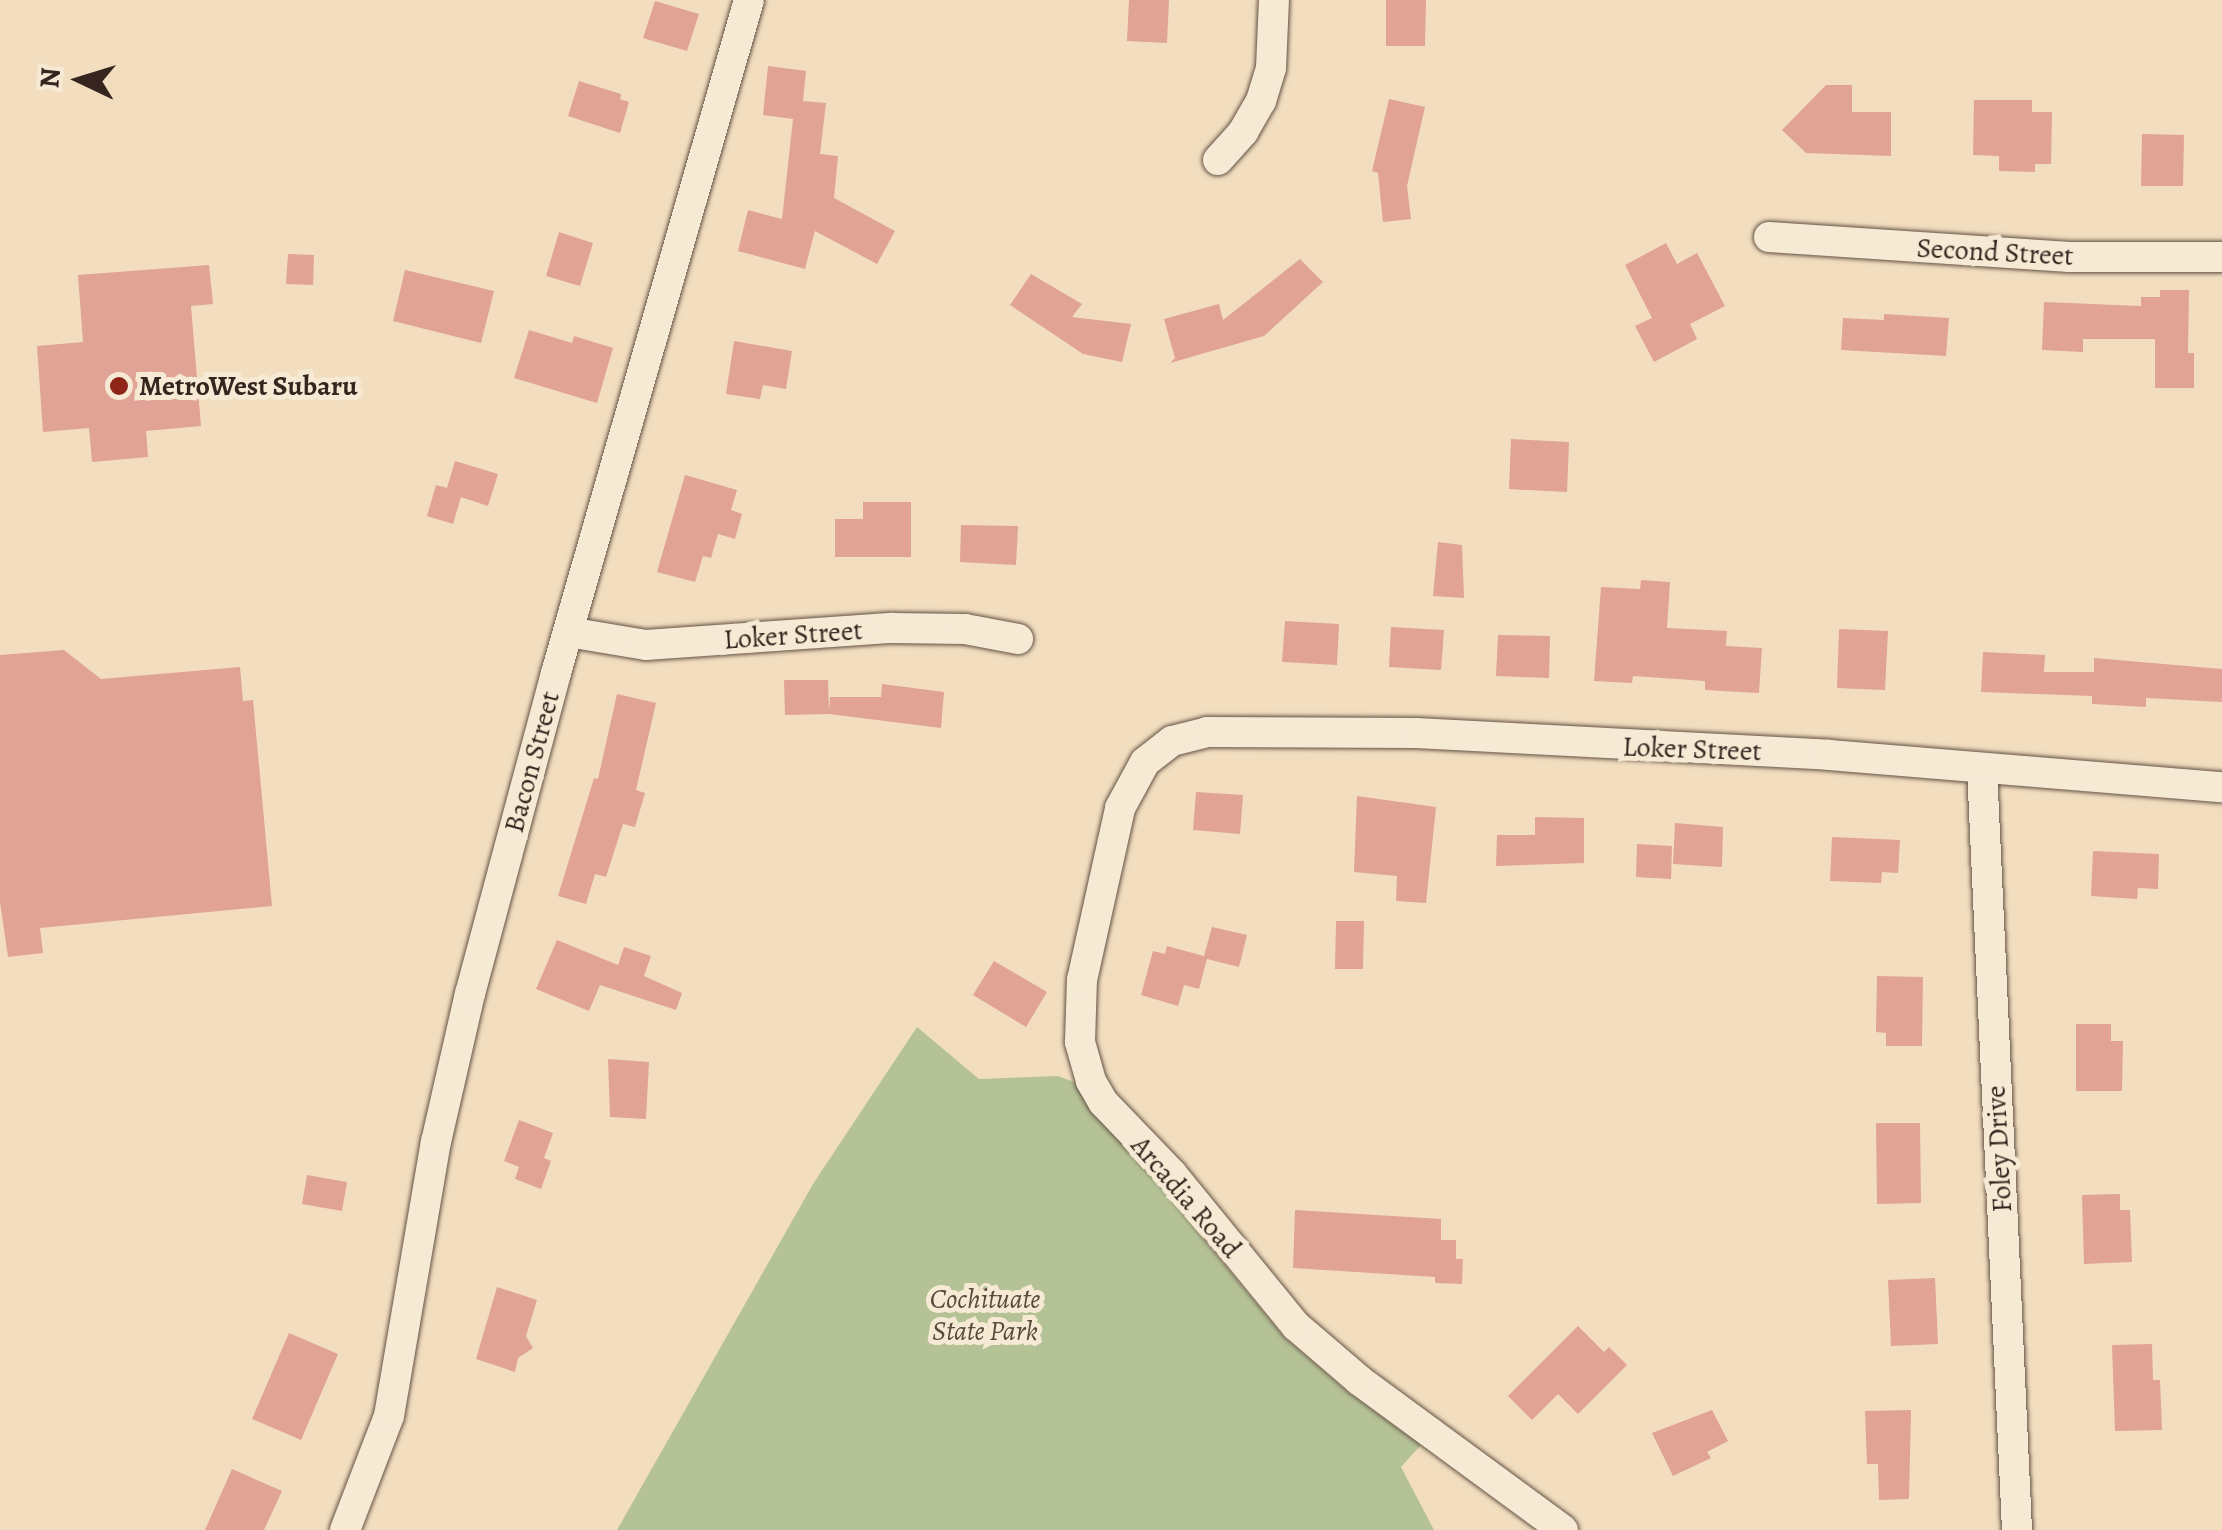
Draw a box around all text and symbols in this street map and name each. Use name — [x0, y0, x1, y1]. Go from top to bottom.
north arrow — [30, 30, 130, 130]
text: N — [30, 66, 70, 89]
street label: Second Street — [1916, 231, 2074, 273]
place label: MetroWest Subaru — [139, 369, 357, 403]
marker: MetroWest Subaru — [108, 375, 130, 397]
street label: Loker Street — [722, 613, 864, 657]
street label: Bacon Street — [497, 688, 567, 836]
street label: Loker Street — [1622, 730, 1762, 768]
street label: Foley Drive — [1979, 1085, 2019, 1213]
street label: Arcadia Road — [1124, 1129, 1248, 1265]
park label: Cochituate State Park — [930, 1282, 1040, 1348]

